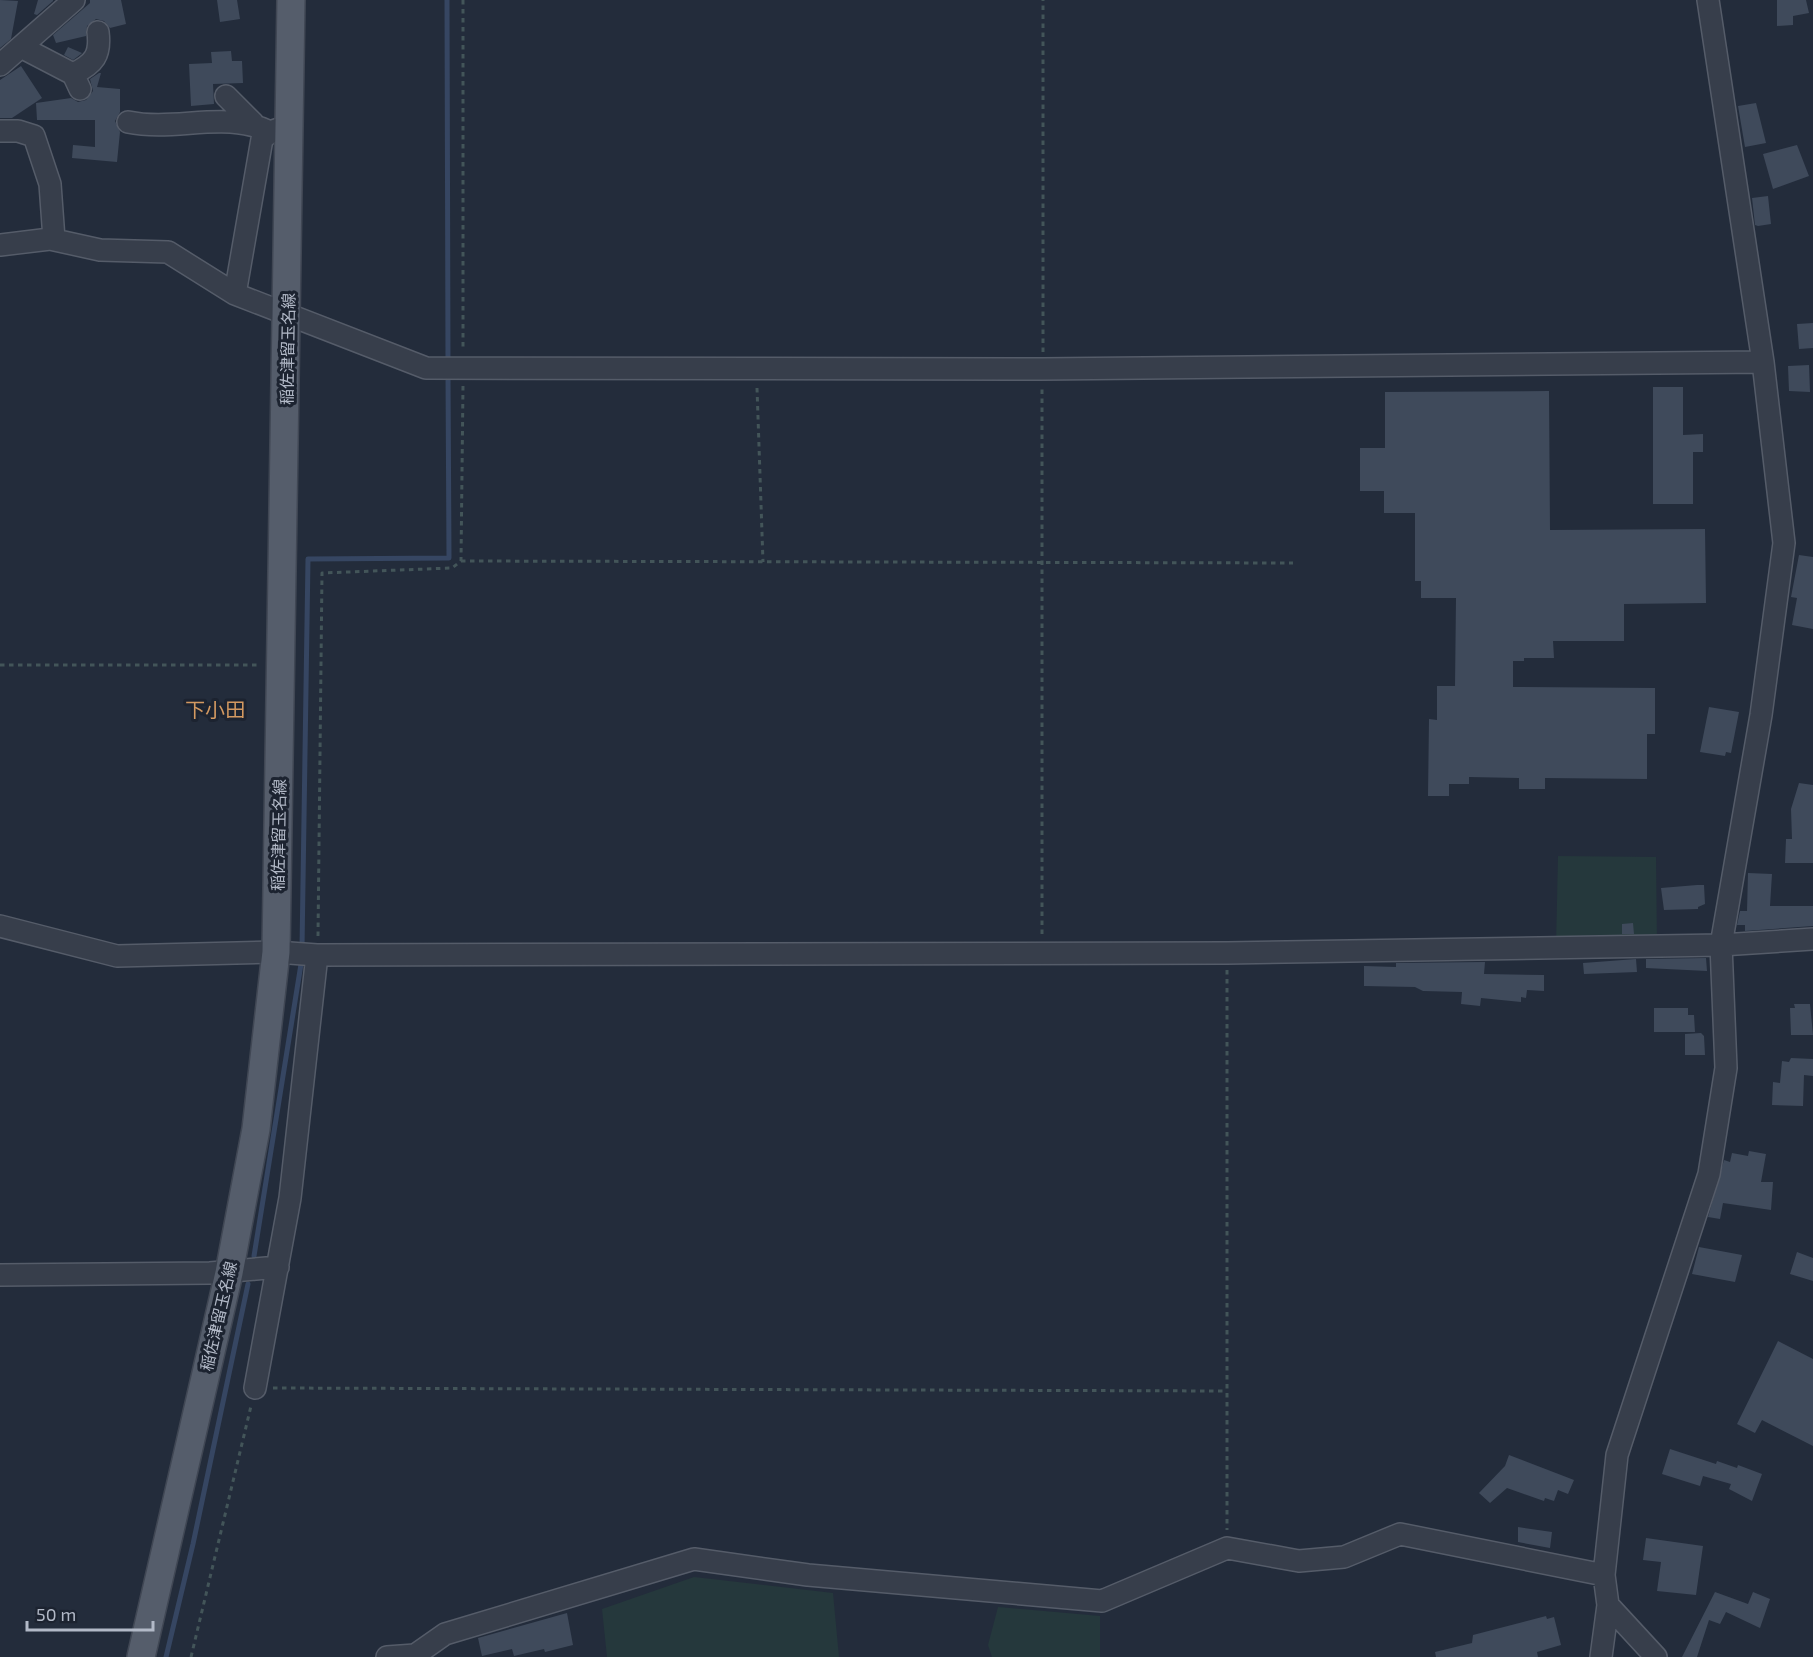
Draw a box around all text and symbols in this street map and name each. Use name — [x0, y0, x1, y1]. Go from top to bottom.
street label: 稲佐津留玉名線 — [277, 293, 297, 405]
district label: 下小田 — [185, 697, 245, 721]
street label: 稲佐津留玉名線 — [268, 779, 288, 891]
street label: 稲佐津留玉名線 — [196, 1259, 240, 1373]
scale bar — [27, 1594, 153, 1632]
text: 50 m — [36, 1603, 76, 1625]

